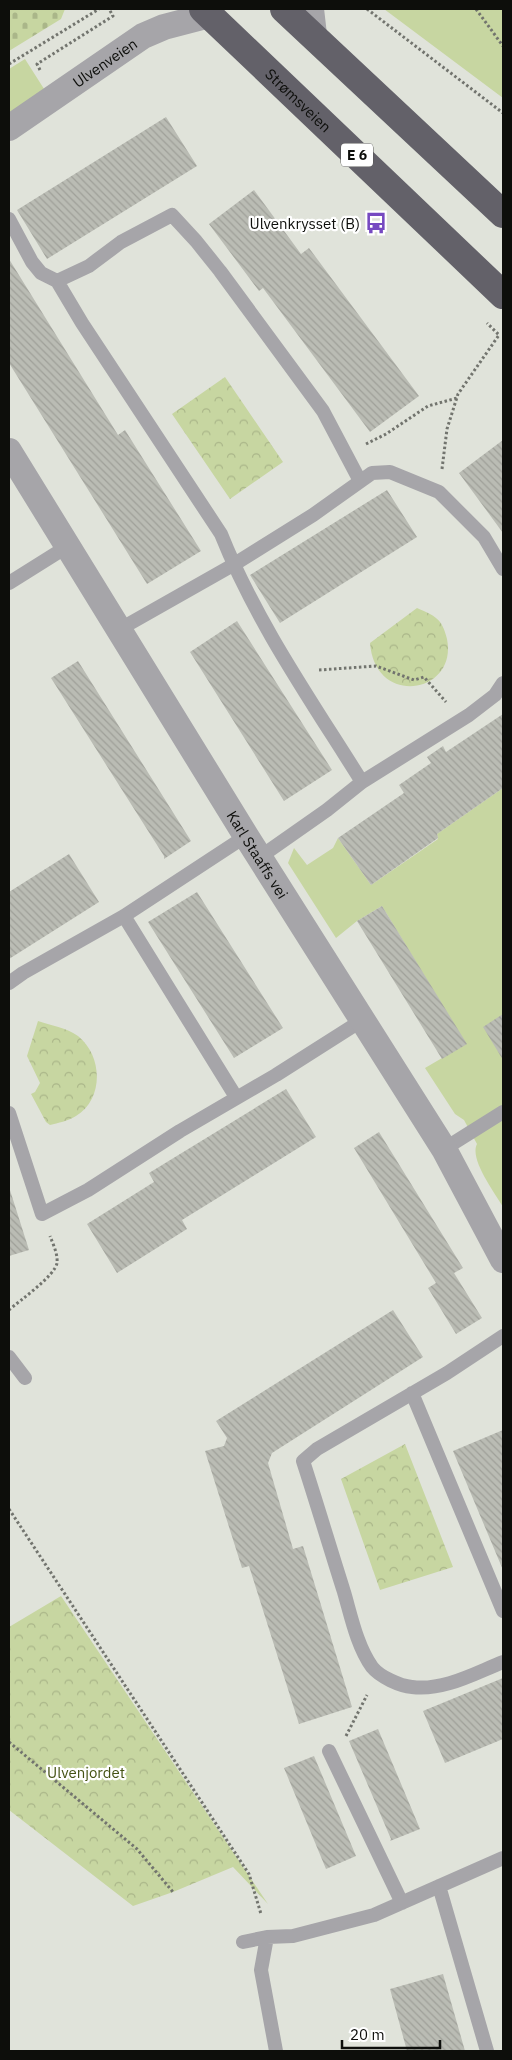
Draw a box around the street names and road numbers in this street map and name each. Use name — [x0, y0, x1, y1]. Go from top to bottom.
street label: Ulvenveien — [69, 34, 141, 91]
street label: Strømsveien — [261, 64, 336, 136]
road number: E 6 — [341, 144, 373, 166]
street label: Karl Staaffs vei — [223, 807, 293, 902]

